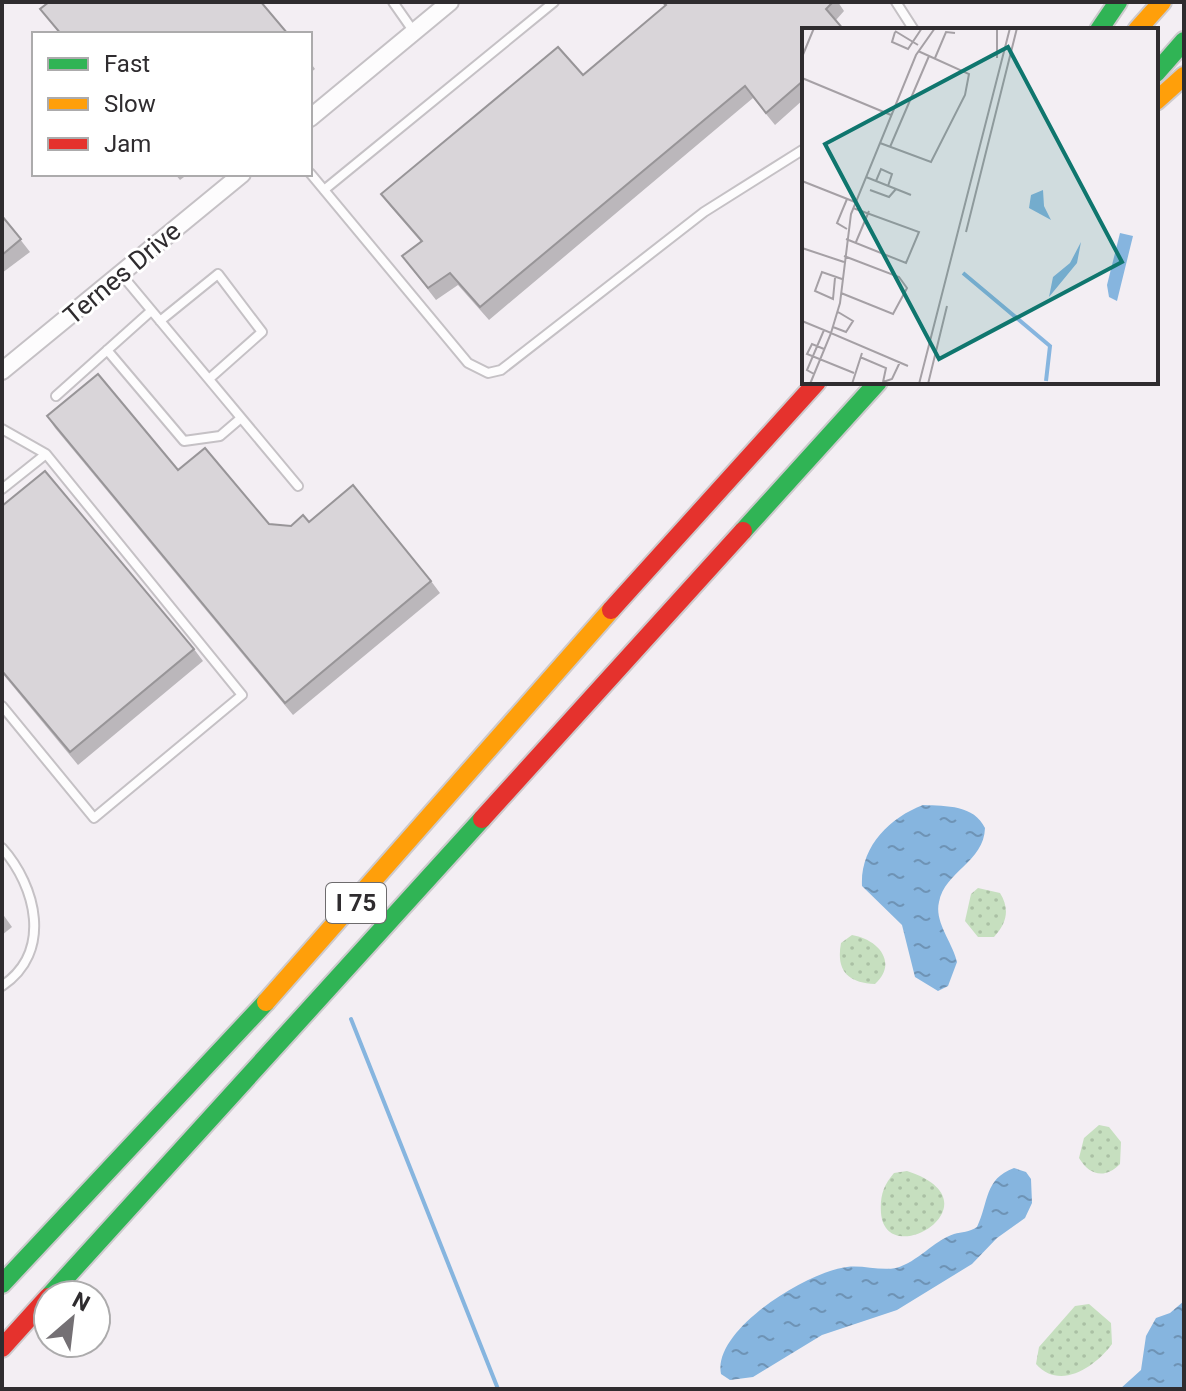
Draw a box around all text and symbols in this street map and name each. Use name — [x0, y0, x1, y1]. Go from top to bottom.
inset map — [802, 28, 1158, 384]
legend — [32, 32, 312, 176]
text: Fast — [104, 50, 150, 78]
text: Slow — [104, 90, 156, 118]
text: Jam — [104, 130, 151, 158]
street label: Ternes Drive — [57, 215, 187, 331]
road number: I 75 — [326, 883, 386, 923]
north arrow — [32, 1279, 112, 1359]
text: N — [68, 1287, 94, 1316]

